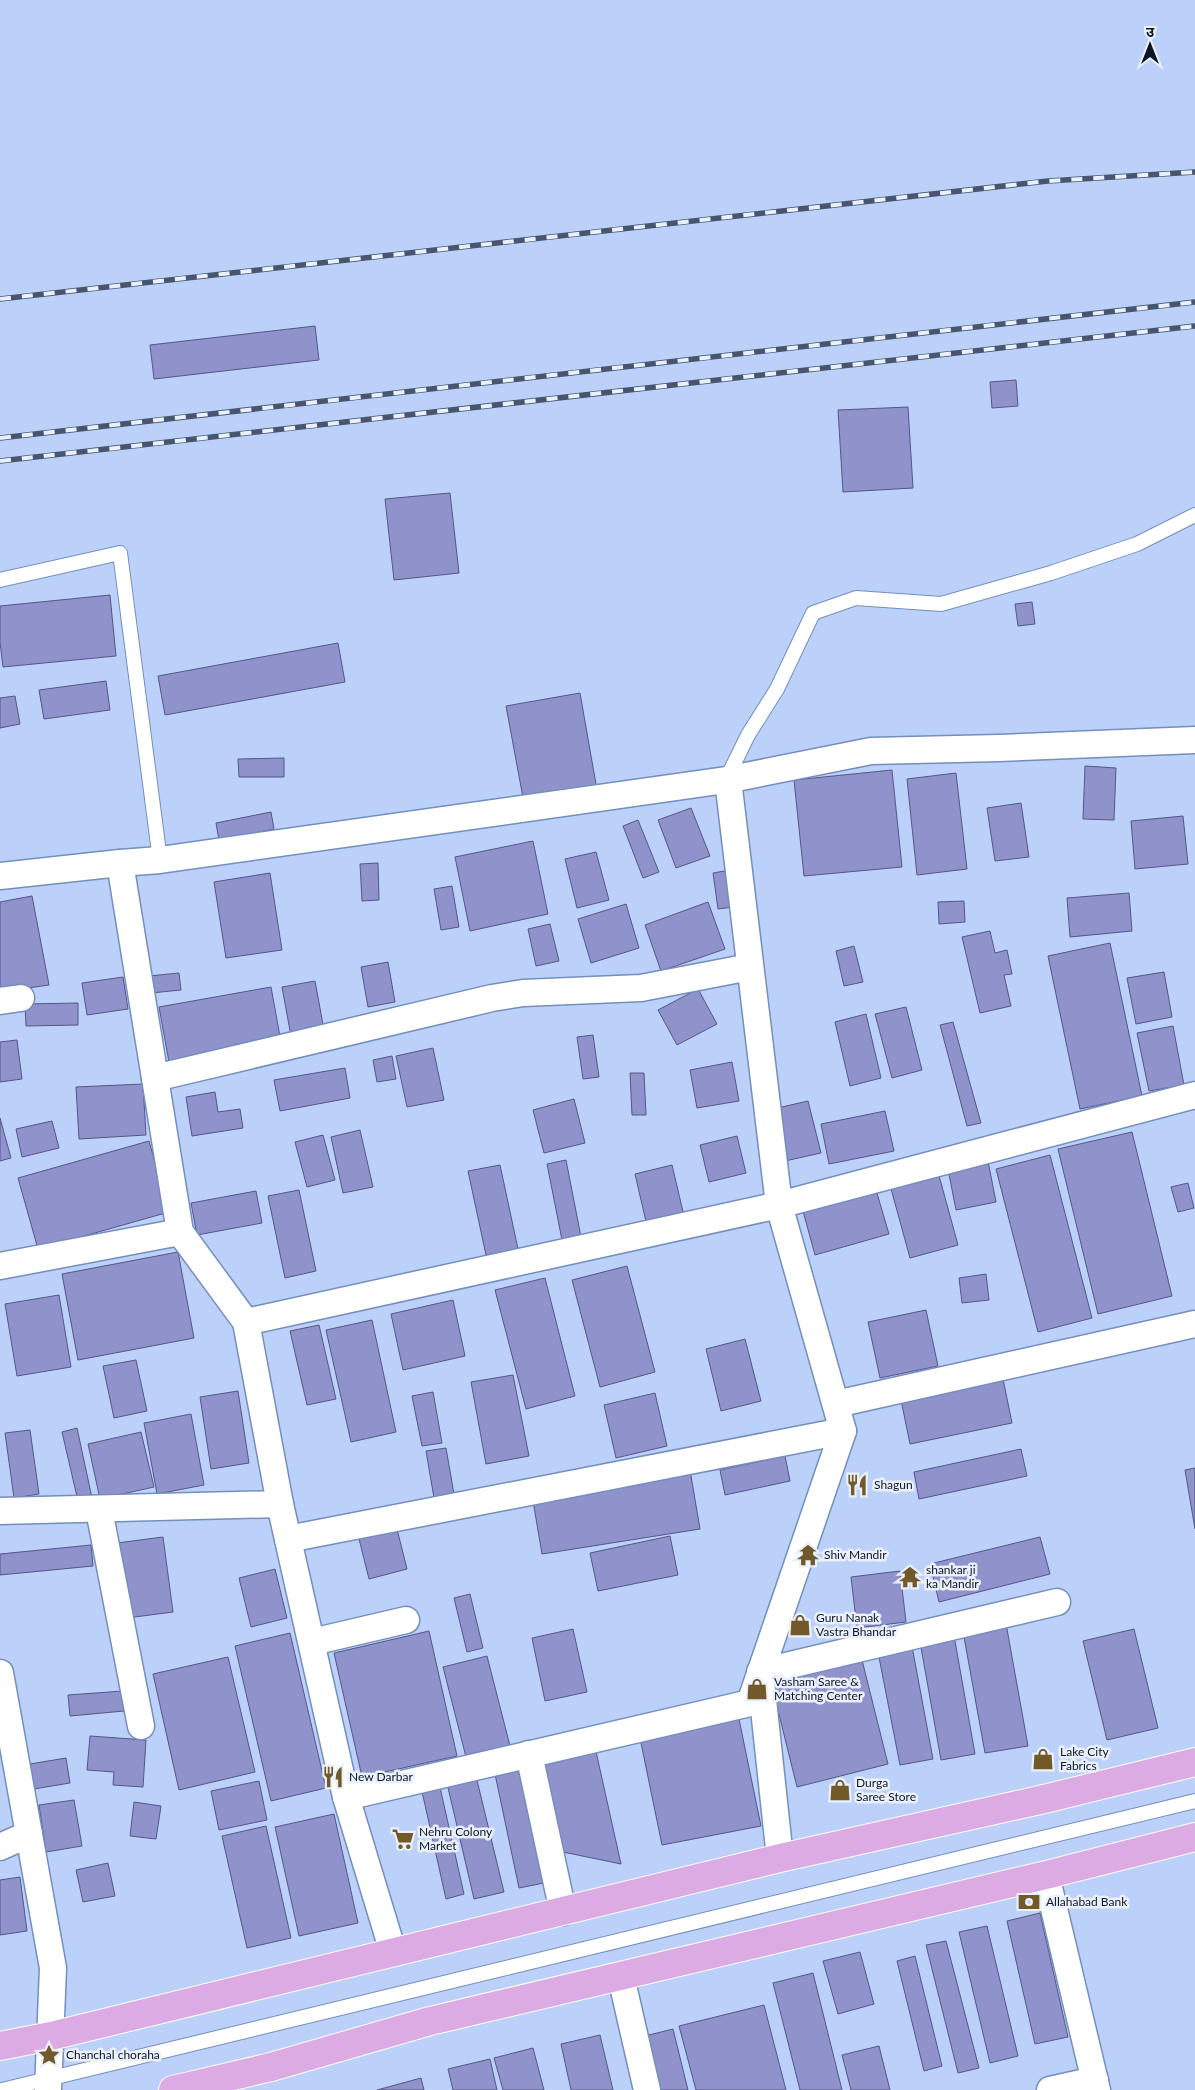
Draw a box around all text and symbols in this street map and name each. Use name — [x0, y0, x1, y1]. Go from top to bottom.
north arrow — [1125, 20, 1175, 70]
text: उ — [1146, 23, 1155, 40]
restaurant icon: Shagun — [844, 1472, 870, 1498]
place label: Shagun — [874, 1477, 913, 1492]
temple icon: Shiv Mandir — [795, 1542, 821, 1568]
place label: Shiv Mandir — [824, 1547, 887, 1562]
place label: shankar ji ka Mandir — [926, 1562, 979, 1591]
temple icon: shankar ji ka Mandir — [897, 1564, 923, 1590]
place label: Guru Nanak Vastra Bhandar — [816, 1610, 897, 1639]
shop icon: Guru Nanak Vastra Bhandar — [787, 1612, 813, 1638]
place label: Vasham Saree & Matching Center — [774, 1674, 863, 1703]
shop icon: Vasham Saree & Matching Center — [744, 1676, 770, 1702]
place label: Lake City Fabrics — [1060, 1744, 1109, 1773]
shop icon: Lake City Fabrics — [1030, 1746, 1056, 1772]
restaurant icon: New Darbar — [320, 1764, 346, 1790]
place label: New Darbar — [349, 1769, 413, 1784]
place label: Durga Saree Store — [856, 1775, 916, 1804]
shop icon: Durga Saree Store — [827, 1777, 853, 1803]
place label: Nehru Colony Market — [419, 1824, 493, 1853]
supermarket icon: Nehru Colony Market — [390, 1826, 416, 1852]
bank icon: Allahabad Bank — [1016, 1889, 1042, 1915]
place label: Allahabad Bank — [1046, 1894, 1128, 1909]
place icon: Chanchal choraha — [36, 2042, 62, 2068]
place label: Chanchal choraha — [66, 2047, 160, 2062]

